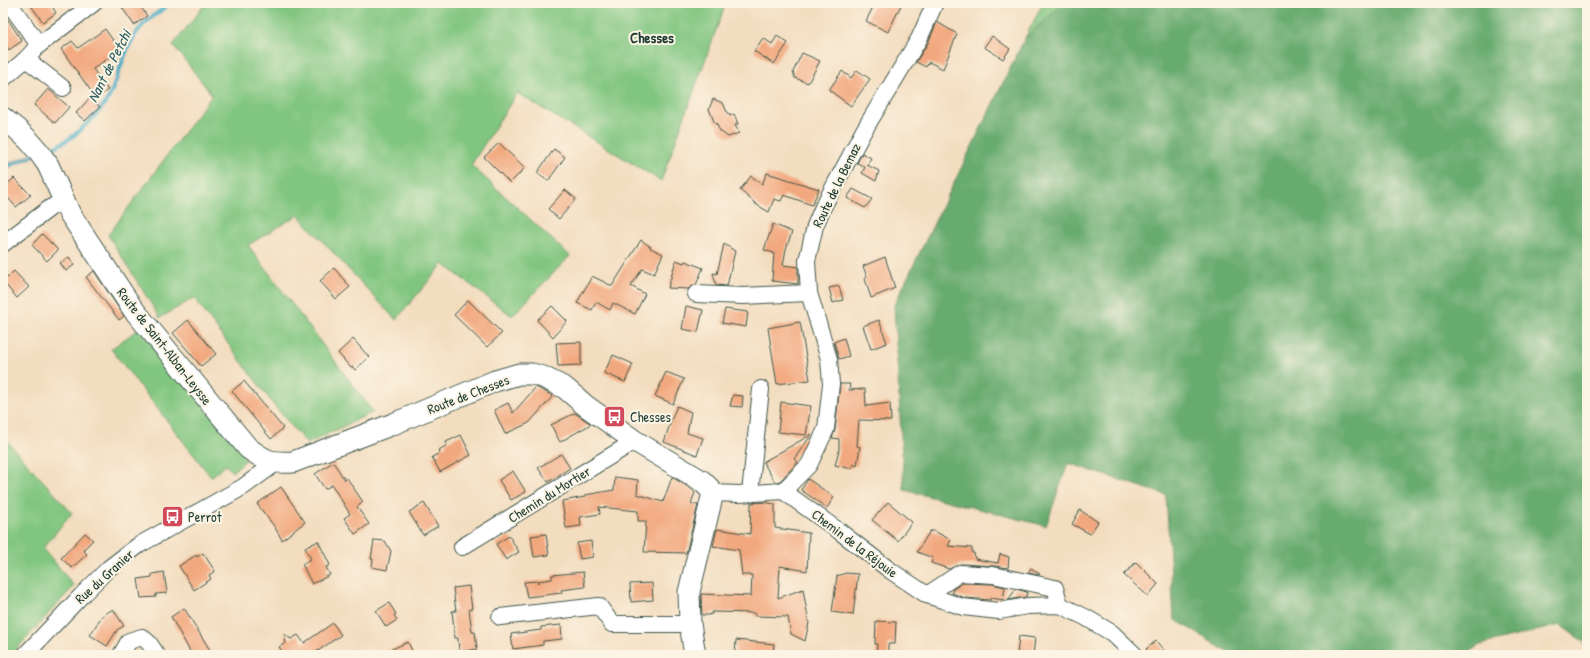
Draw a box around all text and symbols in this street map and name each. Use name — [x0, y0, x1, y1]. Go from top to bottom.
water label: Nant de Petchi — [82, 25, 137, 106]
district label: Chesses — [630, 27, 674, 48]
street label: Route de la Bemaz — [807, 140, 865, 230]
street label: Route de Saint-Alban-Leysse — [112, 283, 217, 410]
street label: Route de Chesses — [424, 370, 512, 418]
bus stop icon: Chesses — [601, 403, 627, 429]
place label: Chesses — [630, 407, 671, 426]
street label: Chemin du Mortier — [504, 461, 594, 527]
bus stop icon: Perrot — [160, 503, 186, 529]
street label: Chemin de la Réjouie — [807, 504, 902, 583]
place label: Perrot — [188, 507, 222, 526]
street label: Rue du Granier — [70, 544, 138, 608]

